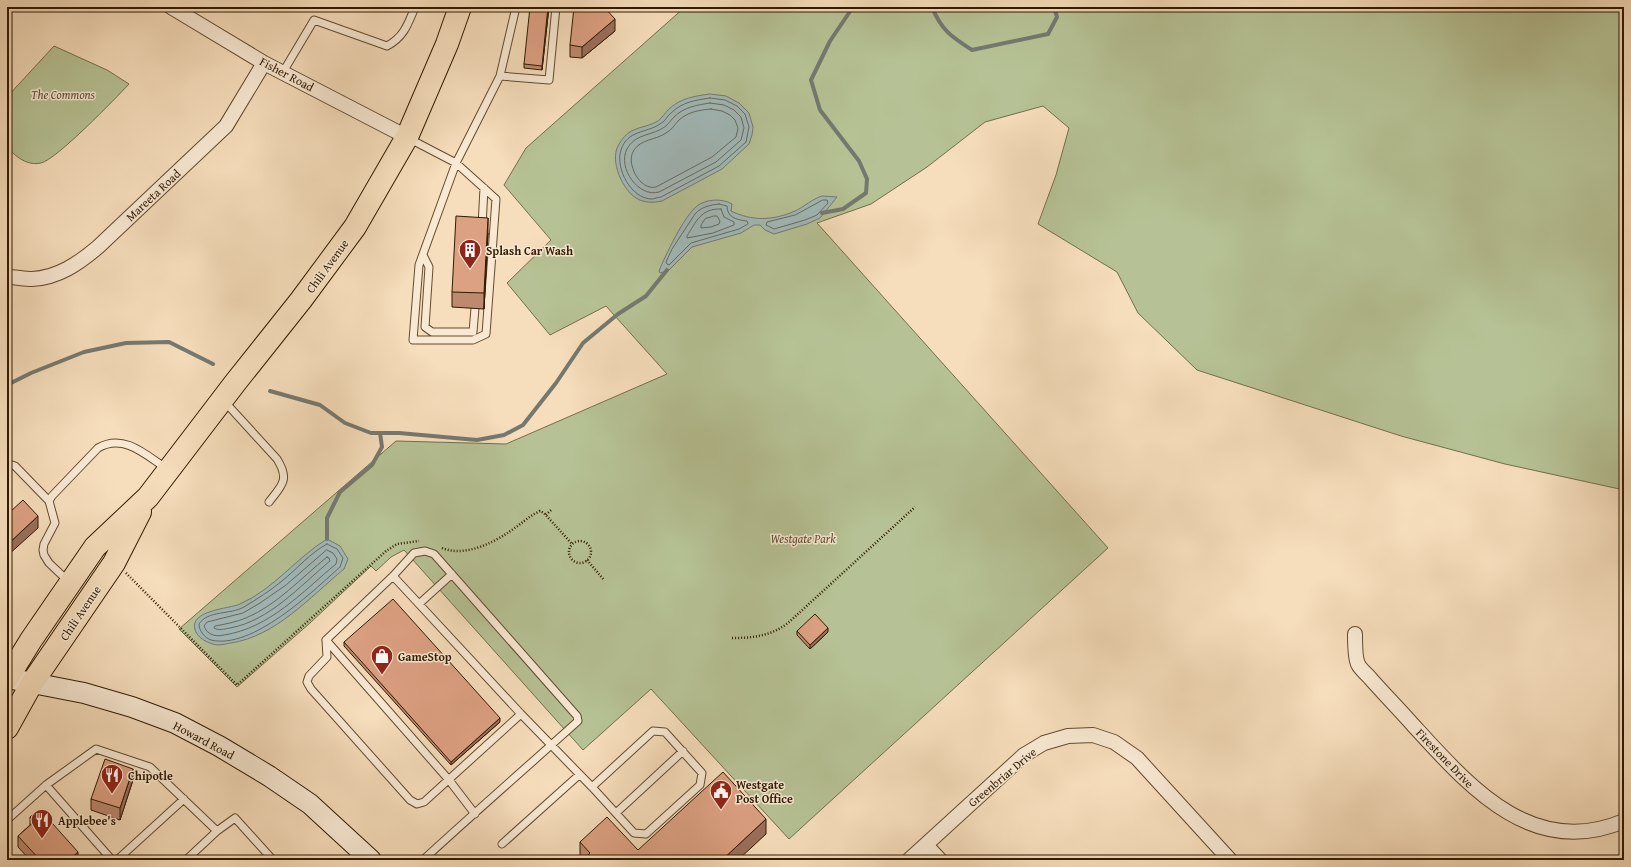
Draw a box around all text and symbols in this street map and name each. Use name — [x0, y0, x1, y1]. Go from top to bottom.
street label: Fisher Road — [257, 53, 318, 96]
park label: The Commons — [31, 86, 96, 103]
street label: Mareeta Road — [122, 165, 185, 225]
street label: Chili Avenue — [302, 235, 353, 296]
building icon: Splash Car Wash — [457, 237, 483, 270]
place label: Splash Car Wash — [486, 242, 573, 259]
park label: Westgate Park — [770, 530, 836, 547]
street label: Chili Avenue — [55, 582, 105, 644]
shop icon: GameStop — [369, 643, 395, 676]
place label: GameStop — [398, 648, 452, 665]
street label: Howard Road — [170, 717, 238, 763]
street label: Firestone Drive — [1412, 725, 1478, 792]
street label: Greenbriar Drive — [964, 743, 1040, 811]
restaurant icon: Chipotle — [99, 762, 125, 795]
place label: Chipotle — [128, 767, 173, 784]
place label: Westgate Post Office — [736, 776, 793, 807]
public building icon: Westgate Post Office — [708, 778, 734, 811]
restaurant icon: Applebee's — [29, 807, 55, 840]
place label: Applebee's — [58, 812, 116, 829]

